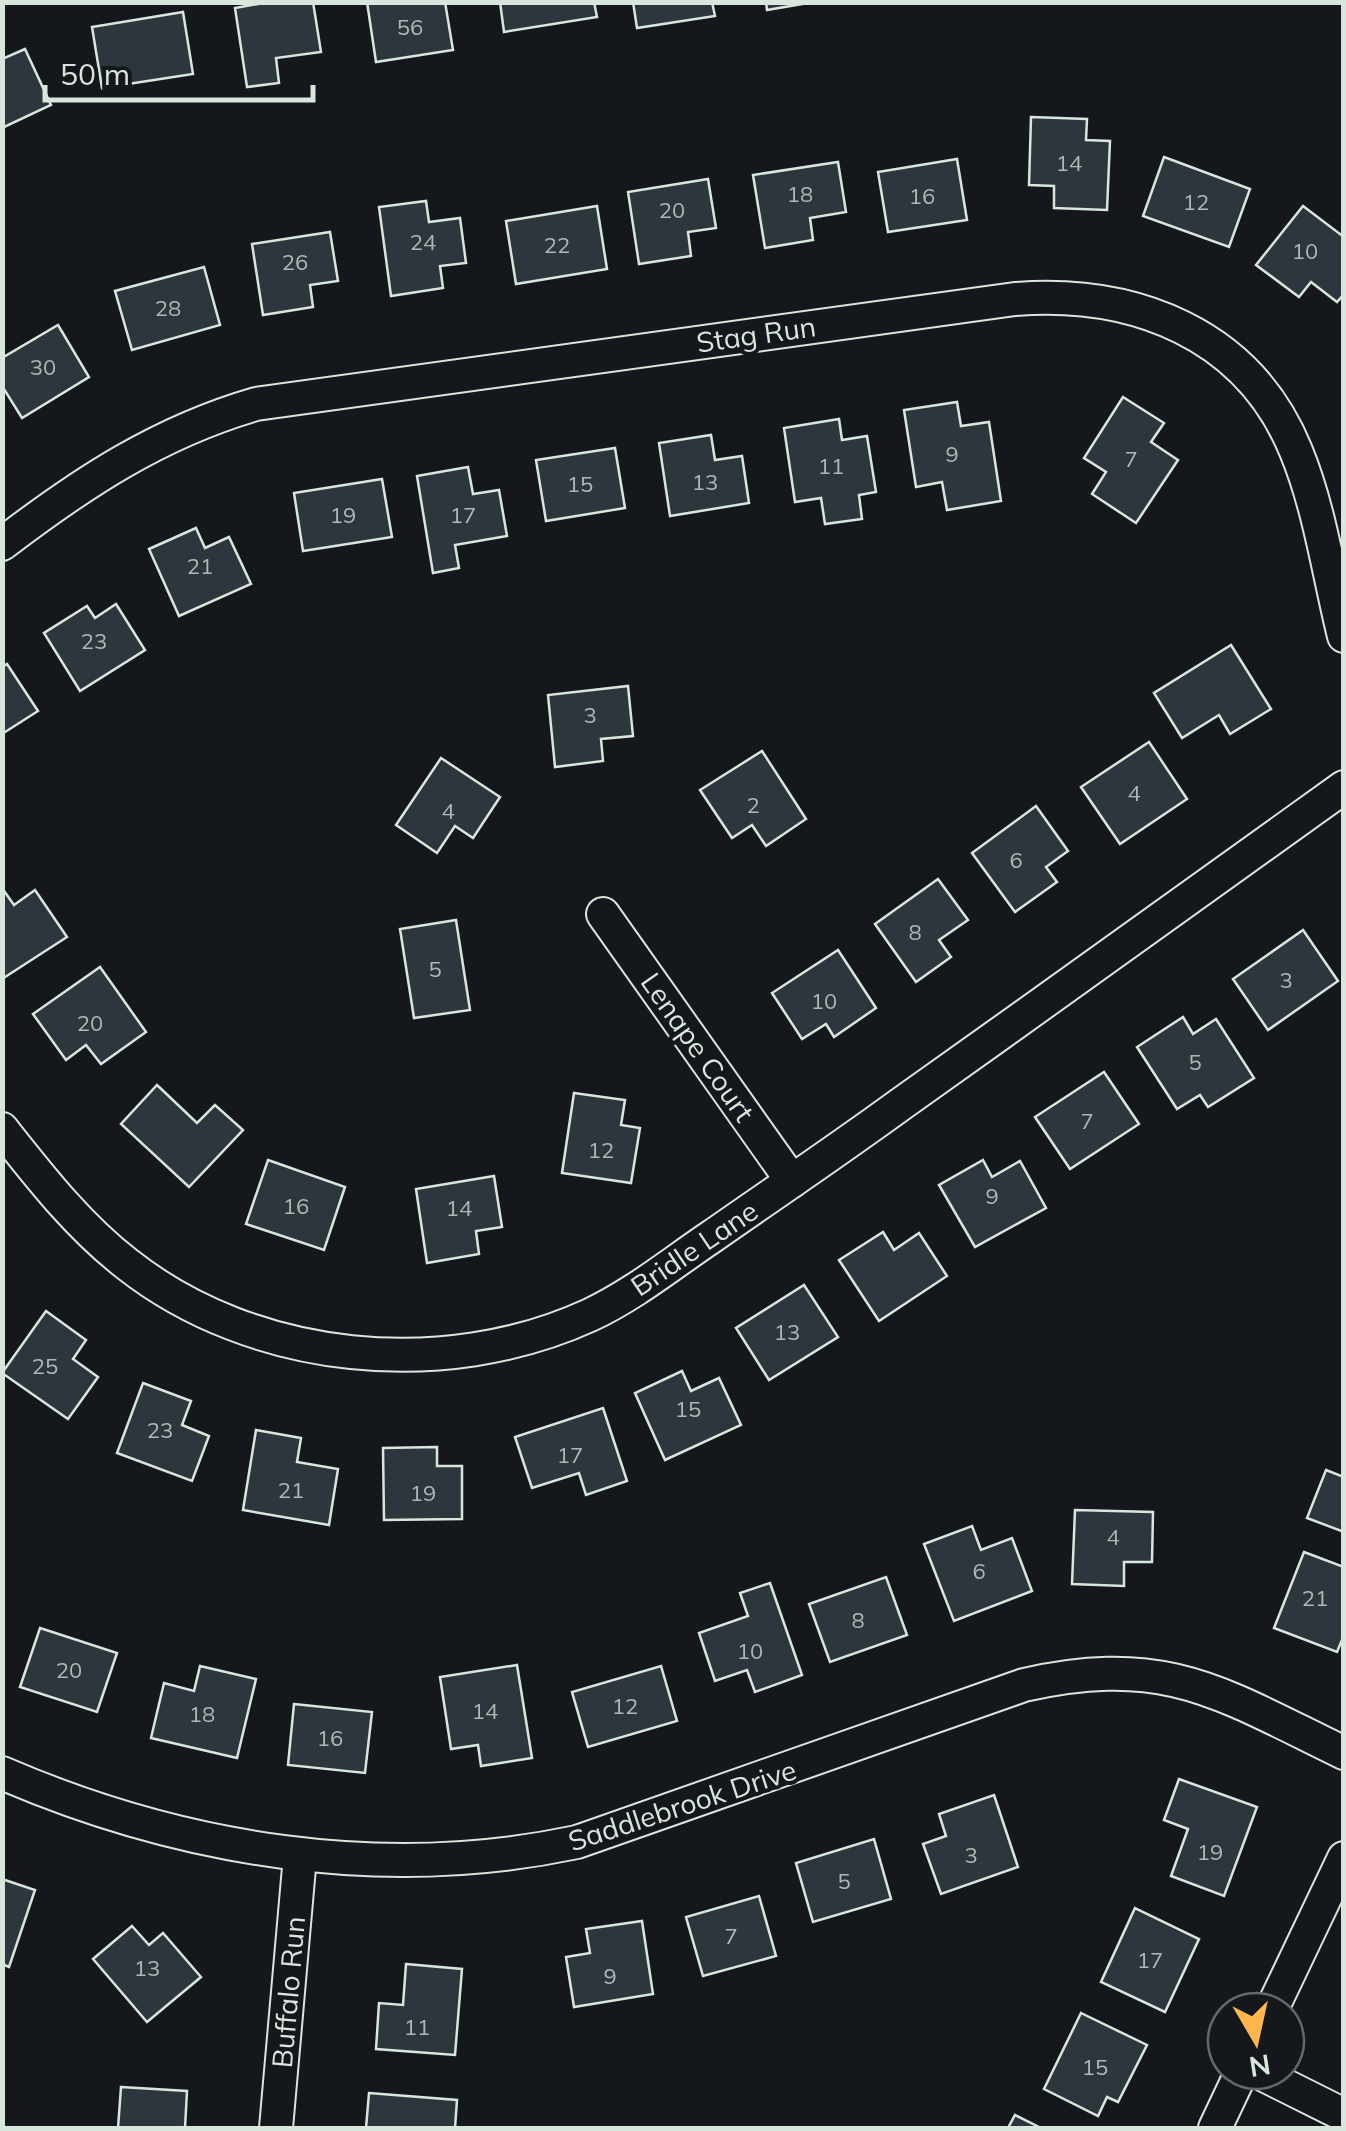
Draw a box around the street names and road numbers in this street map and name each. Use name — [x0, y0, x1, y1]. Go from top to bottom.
street label: Stag Run — [694, 308, 818, 360]
street label: Lenape Court — [634, 966, 762, 1128]
street label: Bridle Lane — [624, 1193, 764, 1303]
street label: Saddlebrook Drive — [563, 1752, 801, 1858]
street label: Buffalo Run — [264, 1915, 312, 2069]

